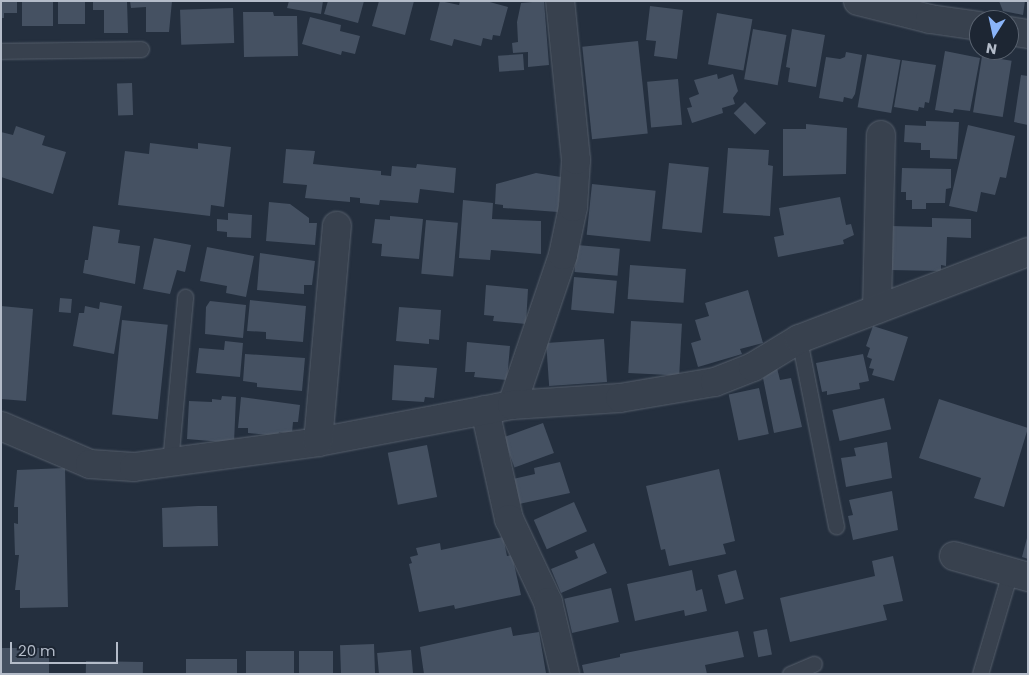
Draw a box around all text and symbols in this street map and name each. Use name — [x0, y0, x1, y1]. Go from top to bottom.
north arrow — [969, 10, 1019, 60]
text: N — [985, 38, 998, 60]
scale bar — [12, 632, 120, 664]
text: 20 m — [18, 640, 56, 661]

